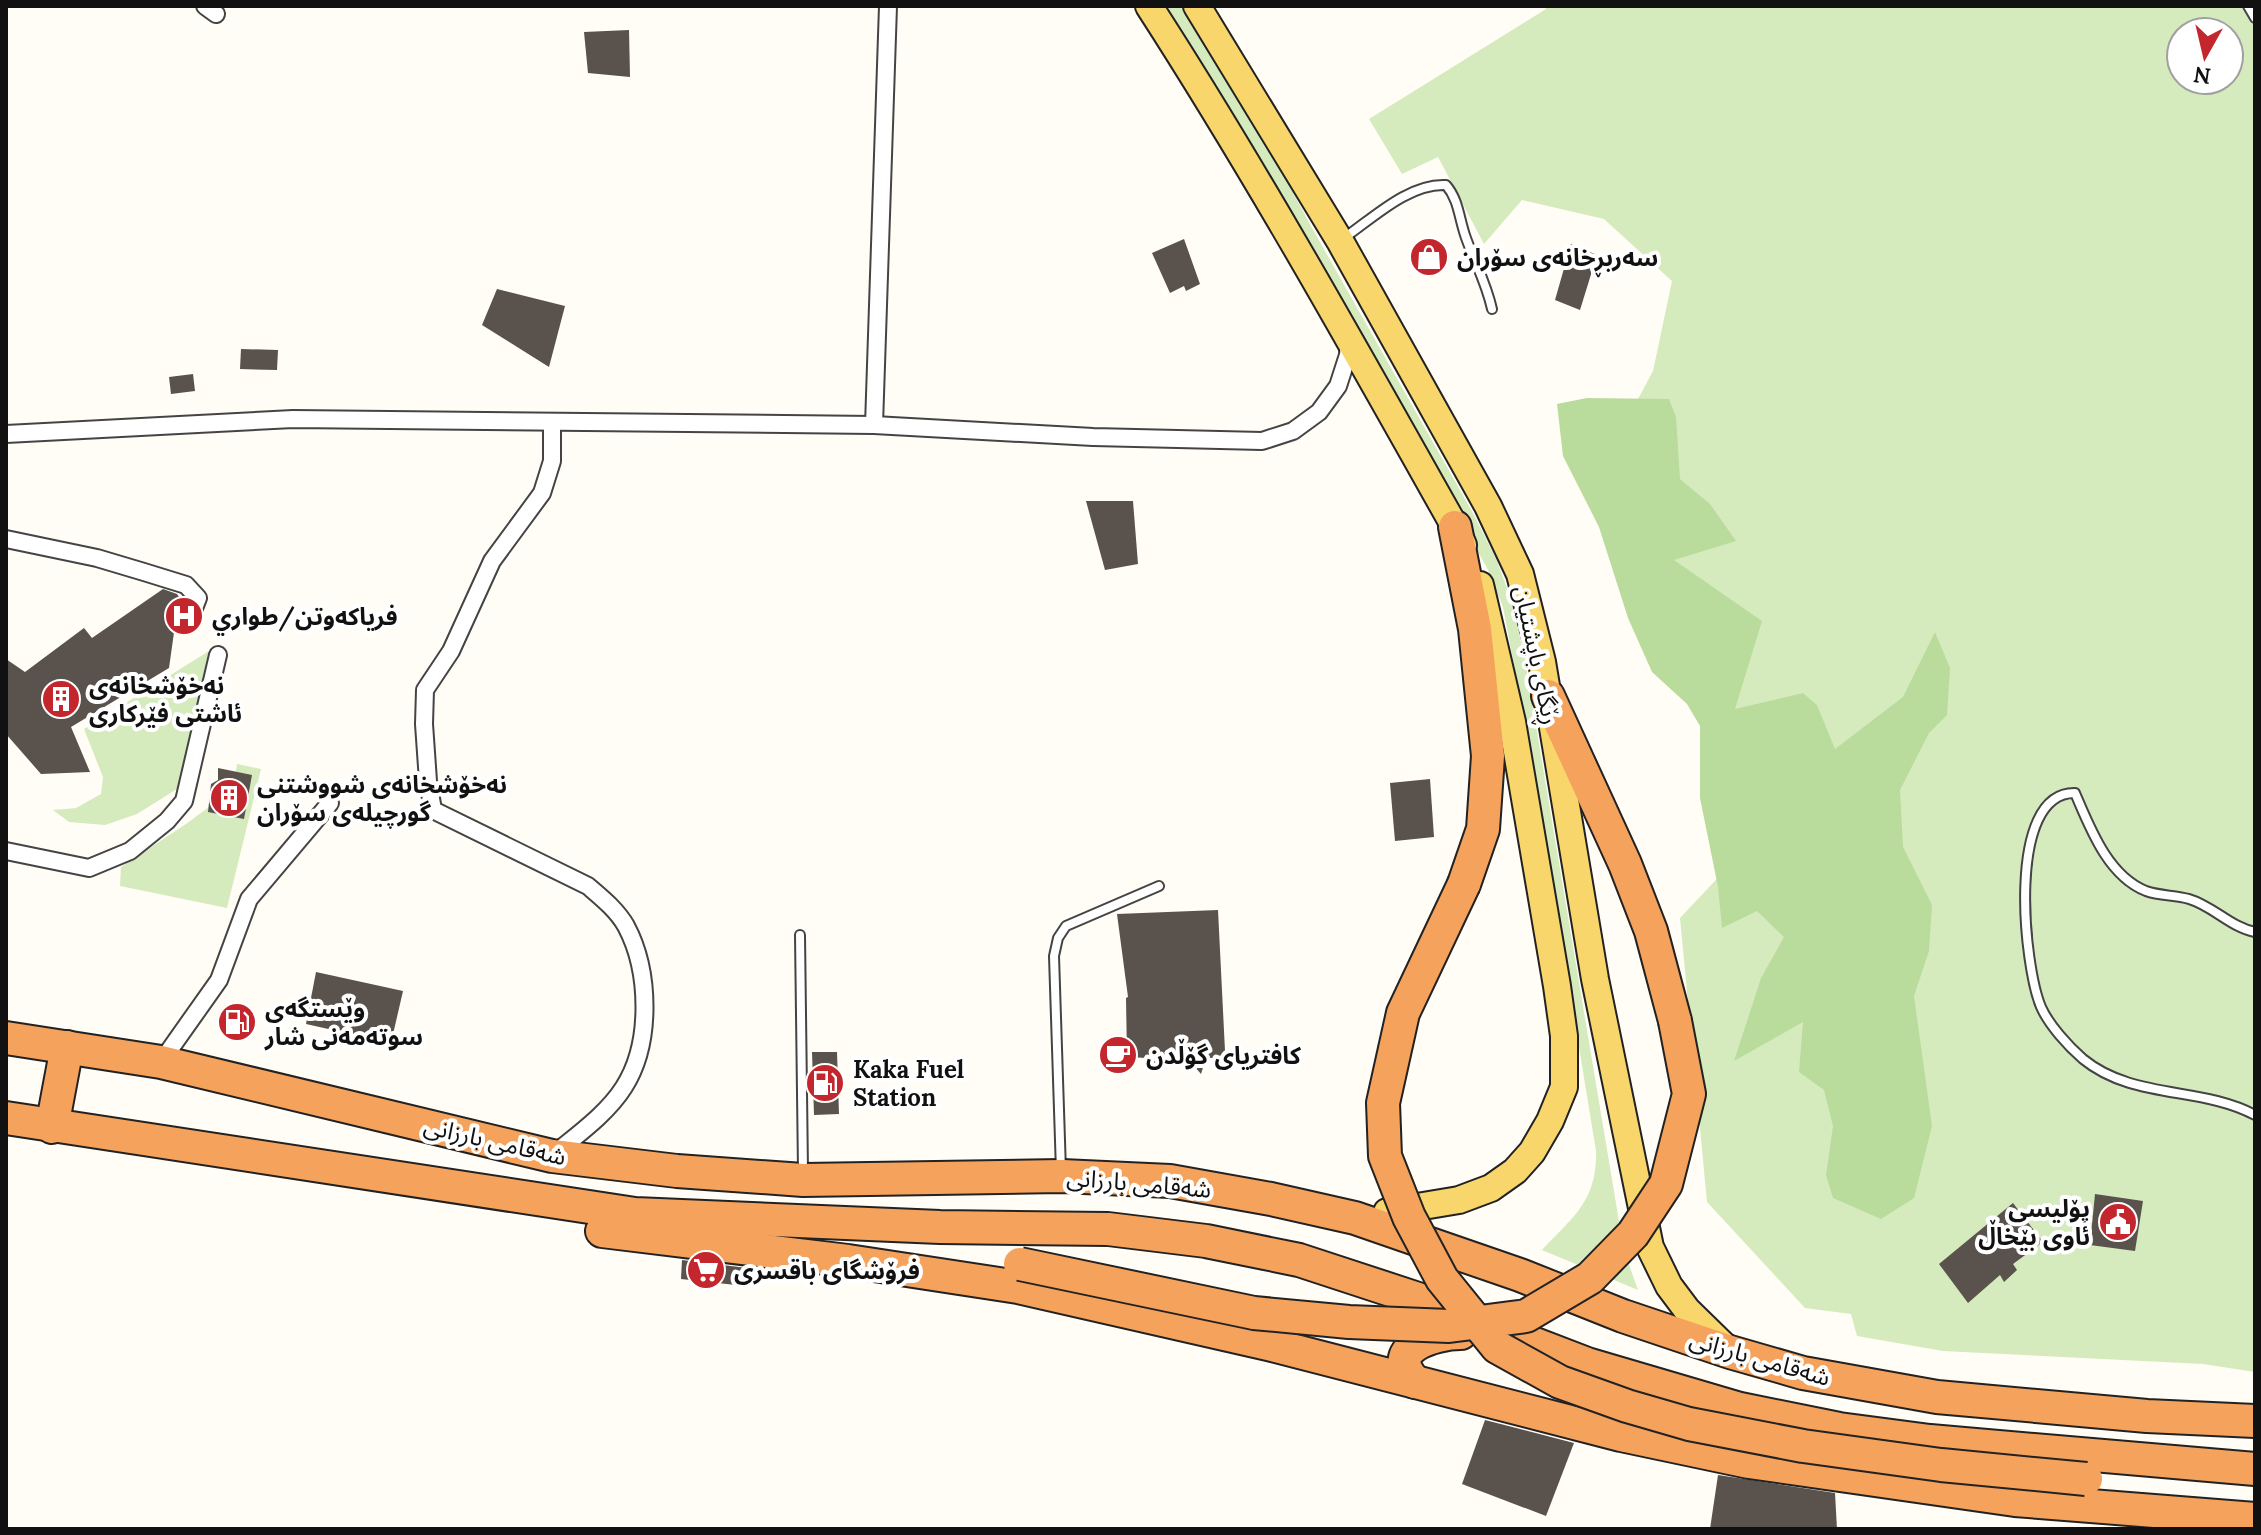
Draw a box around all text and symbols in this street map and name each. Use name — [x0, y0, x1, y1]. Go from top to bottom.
north arrow — [2165, 16, 2245, 96]
text: N — [2192, 61, 2213, 91]
shop icon: سەربڕخانەی سۆران — [1408, 236, 1450, 278]
place label: سەربڕخانەی سۆران — [1457, 242, 1658, 278]
street label: ڕێگای باپشتیان — [1502, 583, 1567, 728]
hospital icon: فریاکەوتن/طواري — [163, 595, 205, 637]
place label: فریاکەوتن/طواري — [212, 601, 398, 636]
place label: نەخۆشخانەی ئاشتی فێرکاری — [89, 670, 242, 729]
building icon: نەخۆشخانەی ئاشتی فێرکاری — [40, 678, 82, 720]
place label: نەخۆشخانەی شووشتنی گورچیلەی سۆران — [257, 769, 507, 828]
building icon: نەخۆشخانەی شووشتنی گورچیلەی سۆران — [208, 777, 250, 819]
place label: وێستگەی سوتەمەنی شار — [264, 993, 423, 1052]
fuel station icon: وێستگەی سوتەمەنی شار — [216, 1001, 258, 1043]
cafe icon: کافتریای گۆڵدن — [1097, 1034, 1139, 1076]
place label: کافتریای گۆڵدن — [1146, 1038, 1302, 1071]
place label: Kaka Fuel Station — [853, 1054, 964, 1113]
fuel station icon: Kaka Fuel Station — [804, 1062, 846, 1104]
street label: شەقامی بارزانی — [421, 1110, 569, 1172]
street label: شەقامی بارزانی — [1065, 1161, 1213, 1205]
place label: پۆلیسی ئاوی بێخاڵ — [1978, 1193, 2090, 1252]
public building icon: پۆلیسی ئاوی بێخاڵ — [2097, 1201, 2139, 1243]
supermarket icon: فرۆشگای باقسری — [685, 1249, 727, 1291]
place label: فرۆشگای باقسری — [734, 1255, 920, 1286]
street label: شەقامی بارزانی — [1686, 1323, 1834, 1393]

